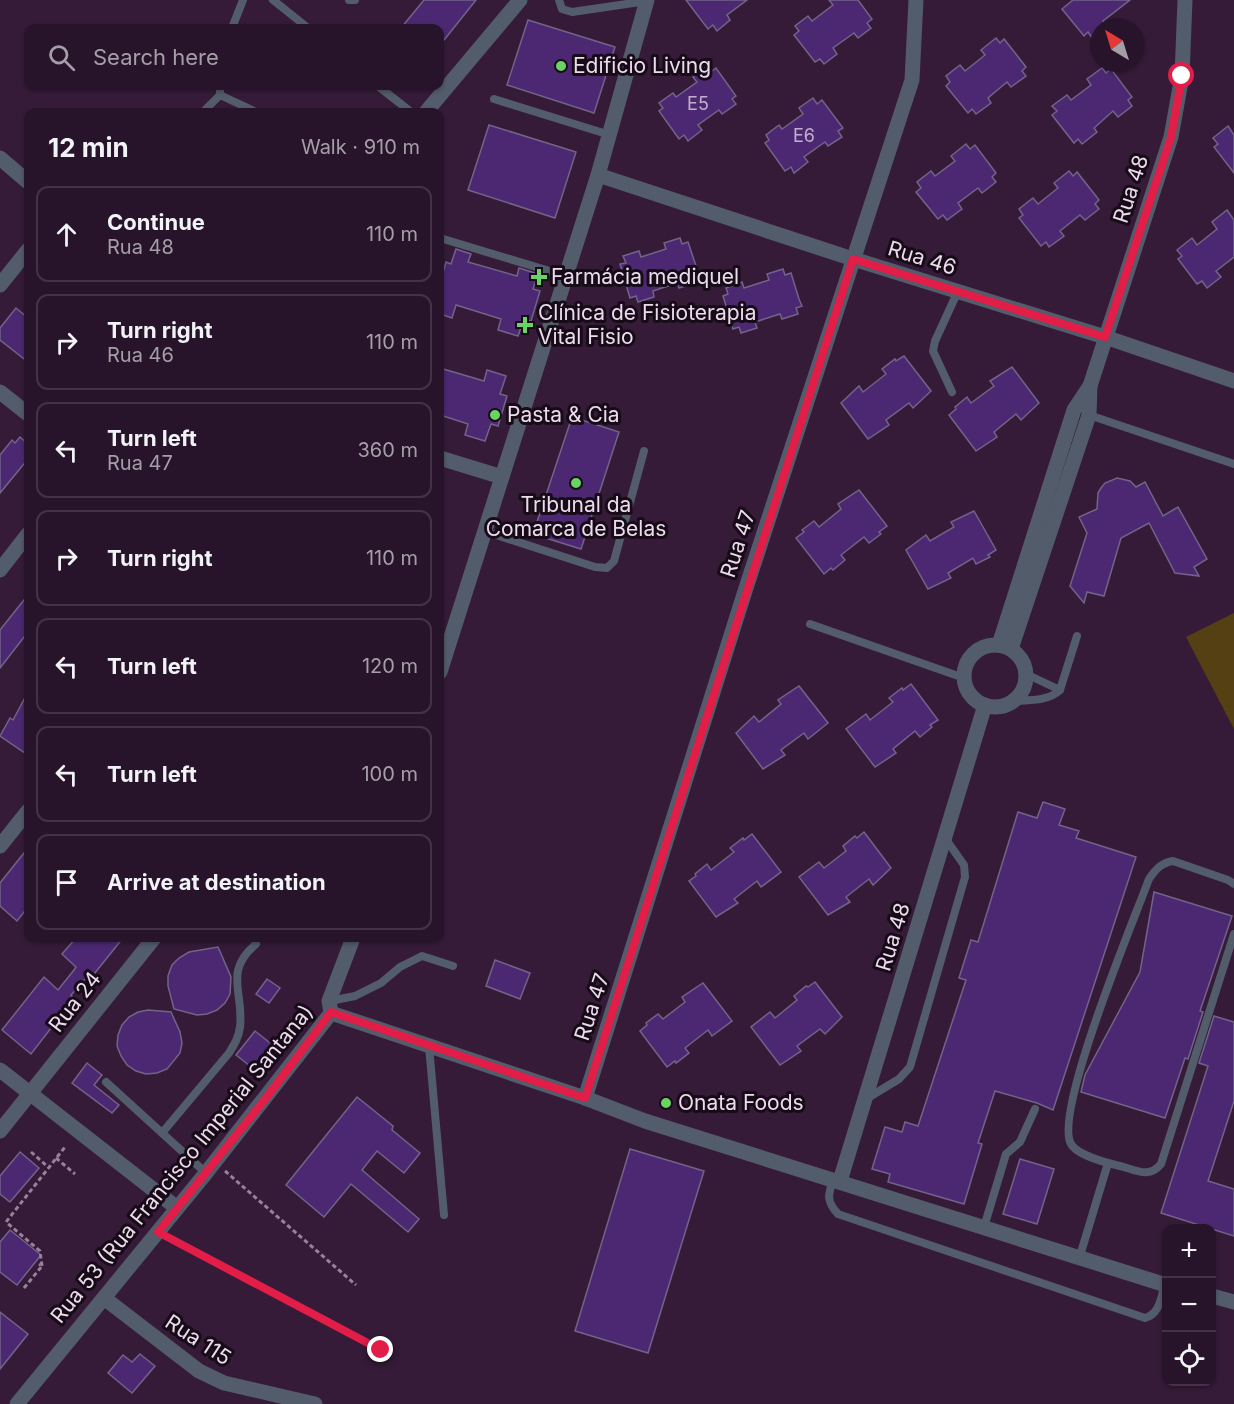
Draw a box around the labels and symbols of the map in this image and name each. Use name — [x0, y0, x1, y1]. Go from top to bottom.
north arrow — [1090, 18, 1144, 72]
place label: Edificio Living — [573, 53, 711, 78]
marker: Edificio Living — [554, 59, 568, 73]
route start — [1168, 62, 1194, 88]
house number: E5 — [687, 93, 709, 114]
house number: E6 — [793, 125, 815, 146]
street label: Rua 48 — [1108, 152, 1153, 226]
street label: Rua 46 — [885, 235, 959, 280]
place label: Farmácia mediquel — [551, 264, 739, 289]
marker: Farmácia mediquel — [532, 270, 546, 284]
place label: Clínica de Fisioterapia Vital Fisio — [538, 300, 757, 349]
marker: Clínica de Fisioterapia Vital Fisio — [516, 316, 534, 334]
place label: Pasta & Cia — [507, 402, 620, 427]
marker: Pasta & Cia — [488, 408, 502, 422]
marker: Tribunal da Comarca de Belas — [569, 476, 583, 490]
place label: Tribunal da Comarca de Belas — [486, 492, 666, 541]
street label: Rua 47 — [715, 507, 760, 581]
street label: Rua 48 — [870, 900, 915, 974]
street label: Rua 24 — [43, 967, 106, 1037]
street label: Rua 47 — [569, 970, 614, 1044]
street label: Rua 53 (Rua Francisco Imperial Santana) — [45, 999, 318, 1328]
place label: Onata Foods — [678, 1090, 804, 1115]
marker: Onata Foods — [659, 1096, 673, 1110]
street label: Rua 115 — [161, 1309, 236, 1370]
route end — [367, 1336, 393, 1362]

